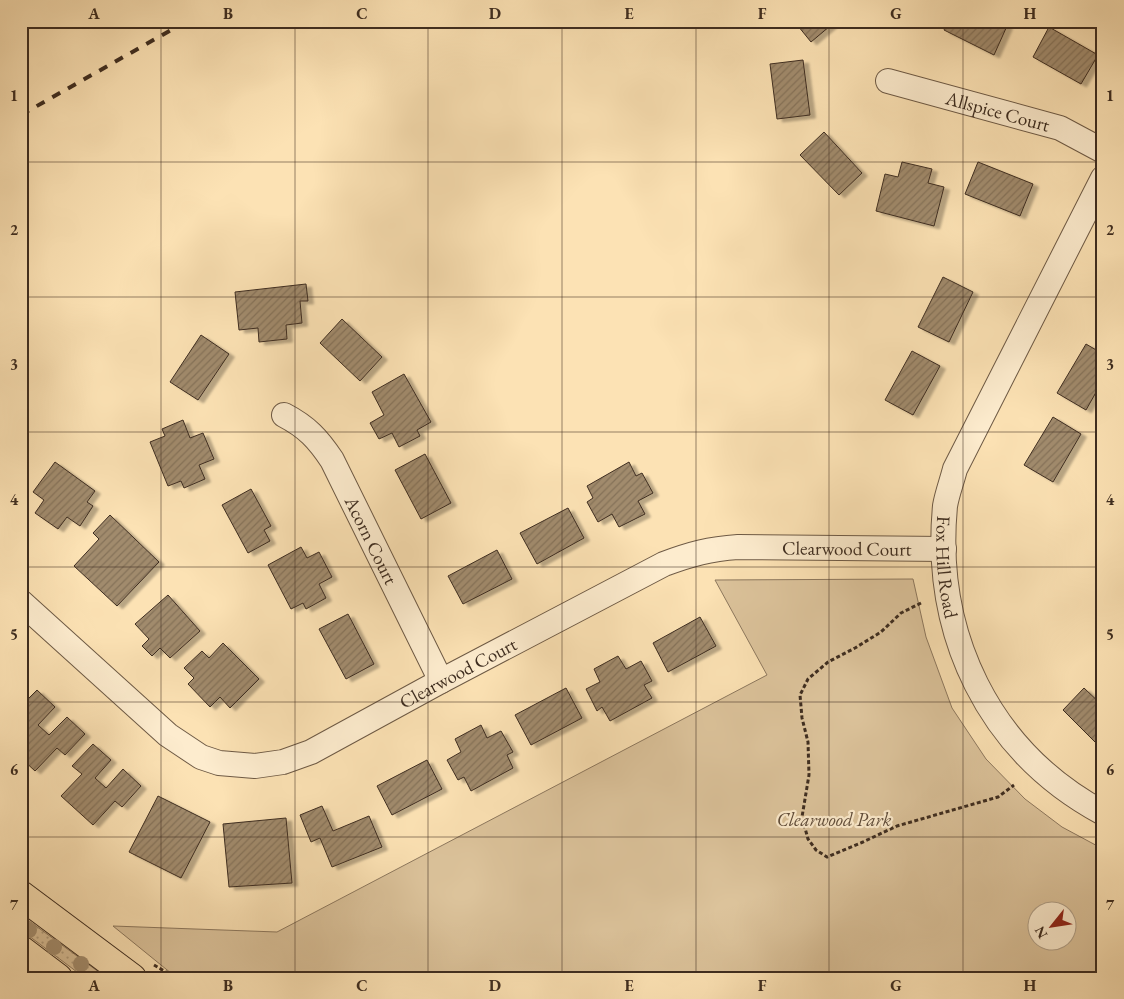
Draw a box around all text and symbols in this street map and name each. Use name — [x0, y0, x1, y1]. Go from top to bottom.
text: A — [87, 3, 100, 24]
text: B — [223, 3, 233, 24]
text: C — [356, 3, 368, 24]
text: D — [489, 3, 501, 24]
text: E — [624, 3, 634, 24]
text: F — [758, 3, 767, 24]
text: G — [890, 3, 902, 24]
text: H — [1024, 3, 1037, 24]
text: 1 — [10, 85, 18, 106]
street label: Allspice Court — [942, 85, 1053, 137]
text: 1 — [1106, 85, 1114, 106]
text: 2 — [10, 219, 19, 240]
text: 2 — [1106, 219, 1115, 240]
text: 3 — [10, 354, 18, 375]
text: 3 — [1106, 354, 1114, 375]
text: 4 — [10, 489, 19, 510]
text: 4 — [1106, 489, 1115, 510]
street label: Acorn Court — [339, 491, 404, 588]
street label: Fox Hill Road — [931, 515, 965, 621]
street label: Clearwood Court — [782, 535, 912, 561]
text: 5 — [10, 624, 18, 645]
text: 5 — [1106, 624, 1114, 645]
street label: Clearwood Court — [395, 631, 521, 714]
text: 6 — [10, 759, 19, 780]
text: 6 — [1106, 759, 1115, 780]
park label: Clearwood Park — [777, 807, 892, 832]
text: 7 — [10, 894, 19, 915]
text: 7 — [1106, 894, 1115, 915]
north arrow — [1026, 902, 1076, 952]
text: N — [1030, 923, 1051, 942]
text: A — [87, 975, 100, 996]
text: B — [223, 975, 233, 996]
text: C — [356, 975, 368, 996]
text: D — [489, 975, 501, 996]
text: E — [624, 975, 634, 996]
text: F — [758, 975, 767, 996]
text: G — [890, 975, 902, 996]
text: H — [1024, 975, 1037, 996]

